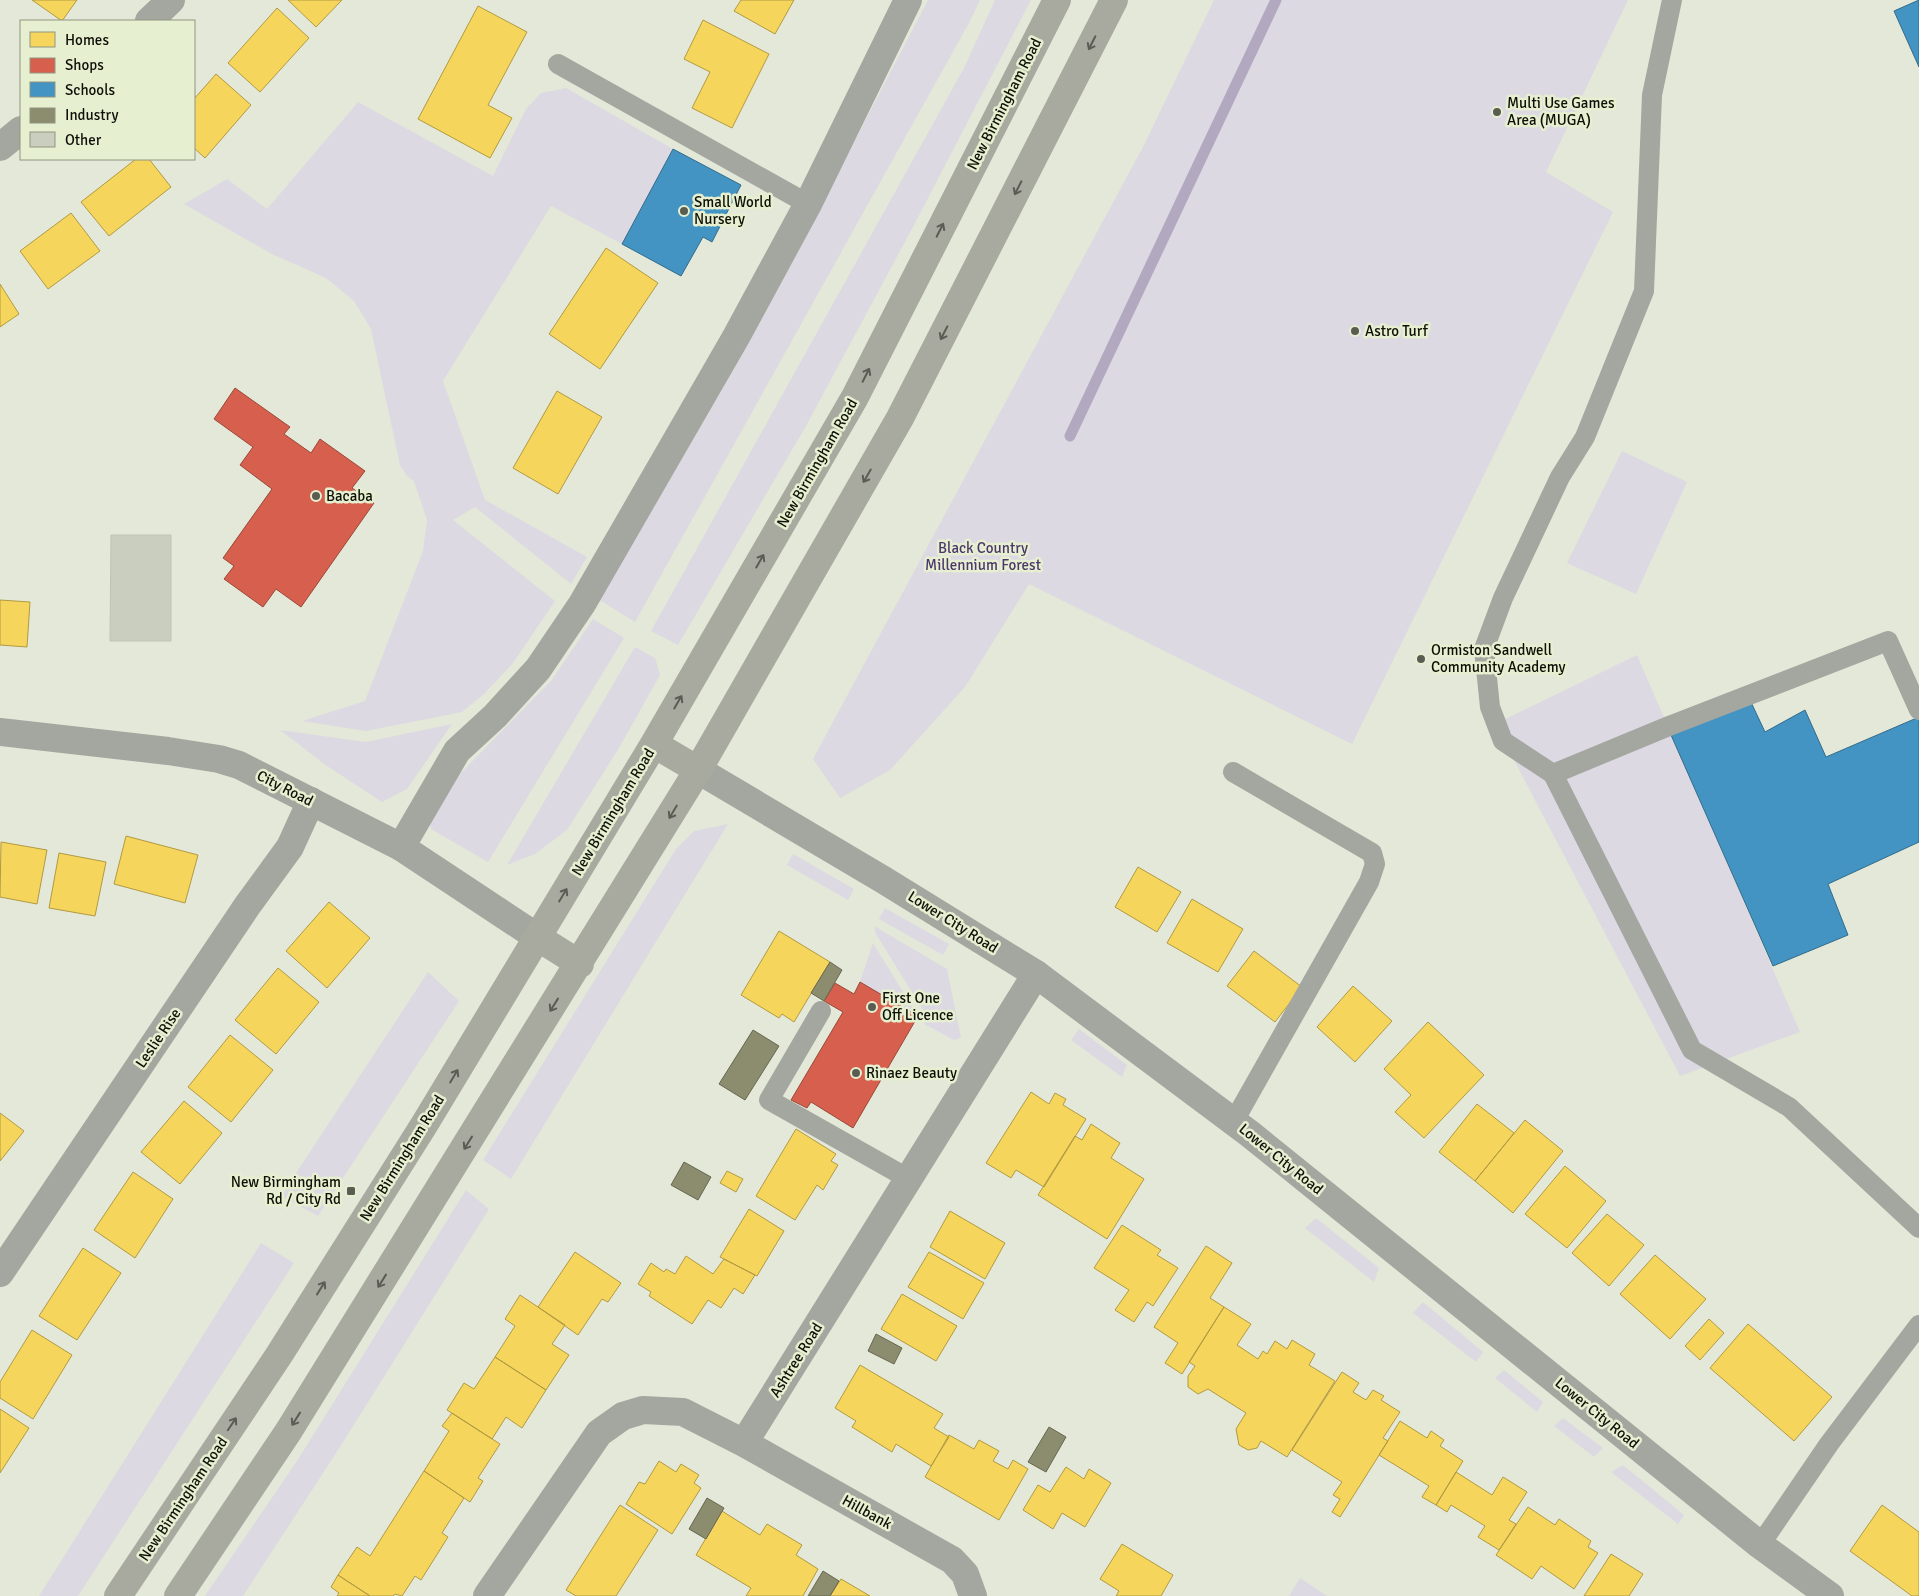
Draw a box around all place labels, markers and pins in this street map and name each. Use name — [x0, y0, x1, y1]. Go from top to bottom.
place label: Multi Use Games Area (MUGA) — [1507, 94, 1615, 129]
marker: Multi Use Games Area (MUGA) — [1491, 106, 1503, 118]
place label: Small World Nursery — [694, 193, 772, 228]
marker: Small World Nursery — [678, 205, 690, 217]
place label: Astro Turf — [1365, 322, 1429, 340]
marker: Astro Turf — [1349, 325, 1361, 337]
place label: Bacaba — [326, 487, 373, 505]
marker: Bacaba — [310, 490, 322, 502]
place label: Ormiston Sandwell Community Academy — [1431, 641, 1566, 676]
marker: Ormiston Sandwell Community Academy — [1415, 653, 1427, 665]
place label: First One Off Licence — [882, 989, 954, 1024]
marker: First One Off Licence — [866, 1001, 878, 1013]
place label: Rinaez Beauty — [866, 1064, 957, 1082]
marker: Rinaez Beauty — [850, 1067, 862, 1079]
place label: New Birmingham Rd / City Rd — [231, 1173, 341, 1208]
marker: New Birmingham Rd / City Rd — [345, 1185, 357, 1197]

